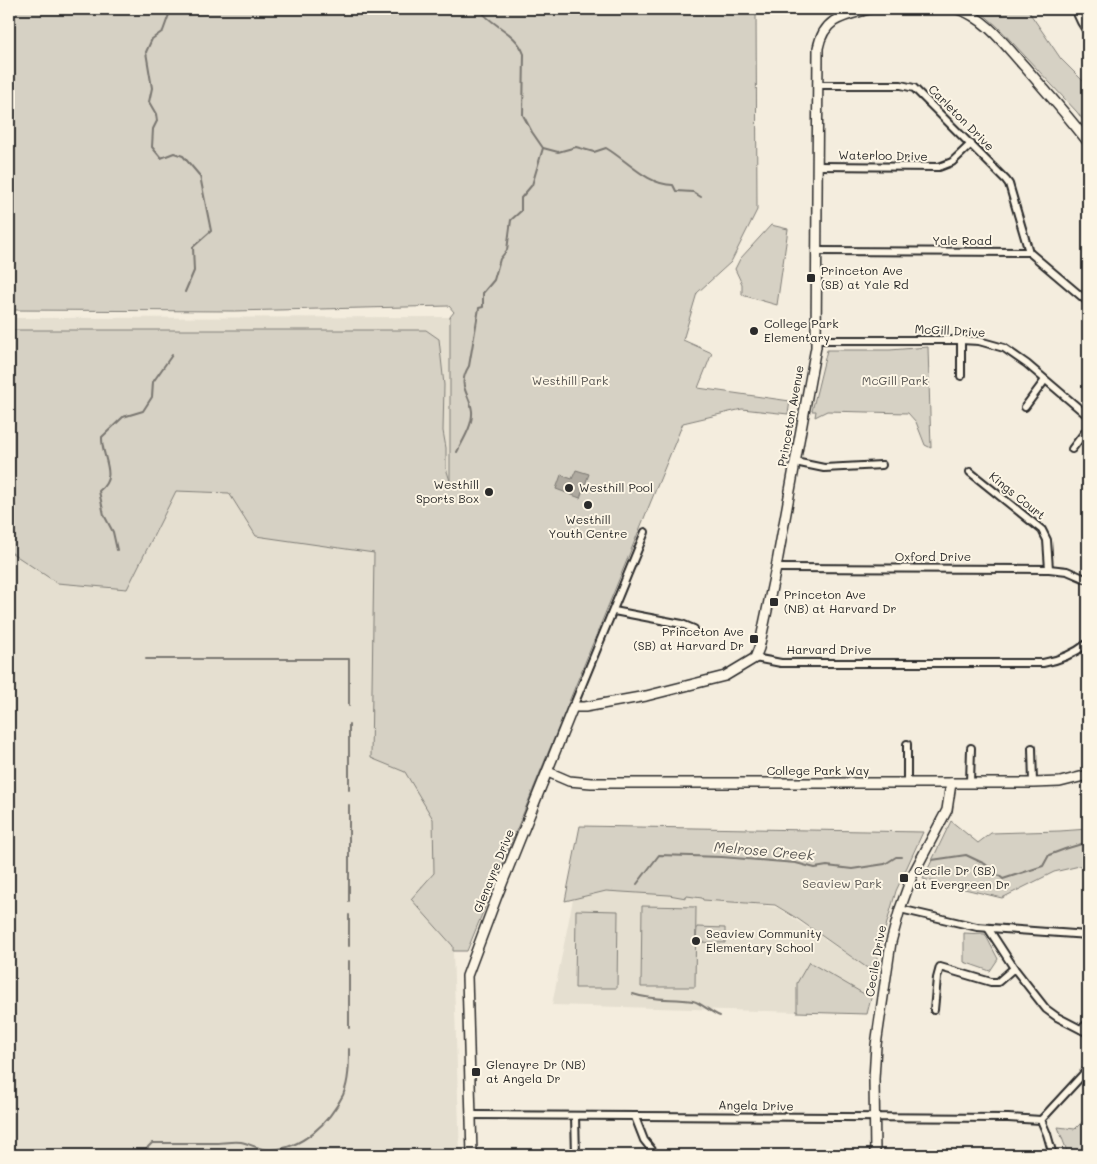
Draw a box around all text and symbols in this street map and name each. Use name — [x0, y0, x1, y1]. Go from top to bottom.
street label: Carleton Drive — [925, 81, 998, 154]
street label: Waterloo Drive — [838, 146, 928, 164]
street label: Yale Road — [932, 232, 992, 248]
place label: Princeton Ave (SB) at Yale Rd — [821, 262, 909, 292]
marker: Princeton Ave (SB) at Yale Rd — [805, 272, 817, 284]
place label: College Park Elementary — [764, 315, 839, 345]
street label: McGill Drive — [914, 320, 986, 340]
marker: College Park Elementary — [748, 325, 760, 337]
street label: Princeton Avenue — [773, 364, 807, 468]
park label: Westhill Park — [532, 372, 608, 388]
park label: McGill Park — [862, 372, 928, 388]
street label: Kings Court — [986, 468, 1049, 523]
place label: Westhill Sports Box — [416, 476, 479, 506]
place label: Westhill Pool — [579, 479, 653, 495]
marker: Westhill Pool — [563, 482, 575, 494]
marker: Westhill Sports Box — [483, 486, 495, 498]
marker: Westhill Youth Centre — [582, 499, 594, 511]
place label: Westhill Youth Centre — [549, 511, 627, 541]
street label: Oxford Drive — [895, 548, 971, 564]
place label: Princeton Ave (NB) at Harvard Dr — [784, 586, 897, 616]
marker: Princeton Ave (NB) at Harvard Dr — [768, 596, 780, 608]
place label: Princeton Ave (SB) at Harvard Dr — [634, 623, 744, 653]
marker: Princeton Ave (SB) at Harvard Dr — [748, 633, 760, 645]
street label: Harvard Drive — [786, 641, 872, 657]
street label: College Park Way — [767, 762, 869, 778]
street label: Glenayre Drive — [469, 826, 517, 915]
water label: Melrose Creek — [713, 837, 815, 864]
place label: Cecile Dr (SB) at Evergreen Dr — [914, 862, 1010, 892]
marker: Cecile Dr (SB) at Evergreen Dr — [898, 872, 910, 884]
park label: Seaview Park — [802, 875, 882, 891]
street label: Cecile Drive — [861, 924, 889, 998]
place label: Seaview Community Elementary School — [706, 925, 822, 955]
marker: Seaview Community Elementary School — [690, 935, 702, 947]
place label: Glenayre Dr (NB) at Angela Dr — [486, 1056, 586, 1086]
marker: Glenayre Dr (NB) at Angela Dr — [470, 1066, 482, 1078]
street label: Angela Drive — [718, 1096, 794, 1114]

